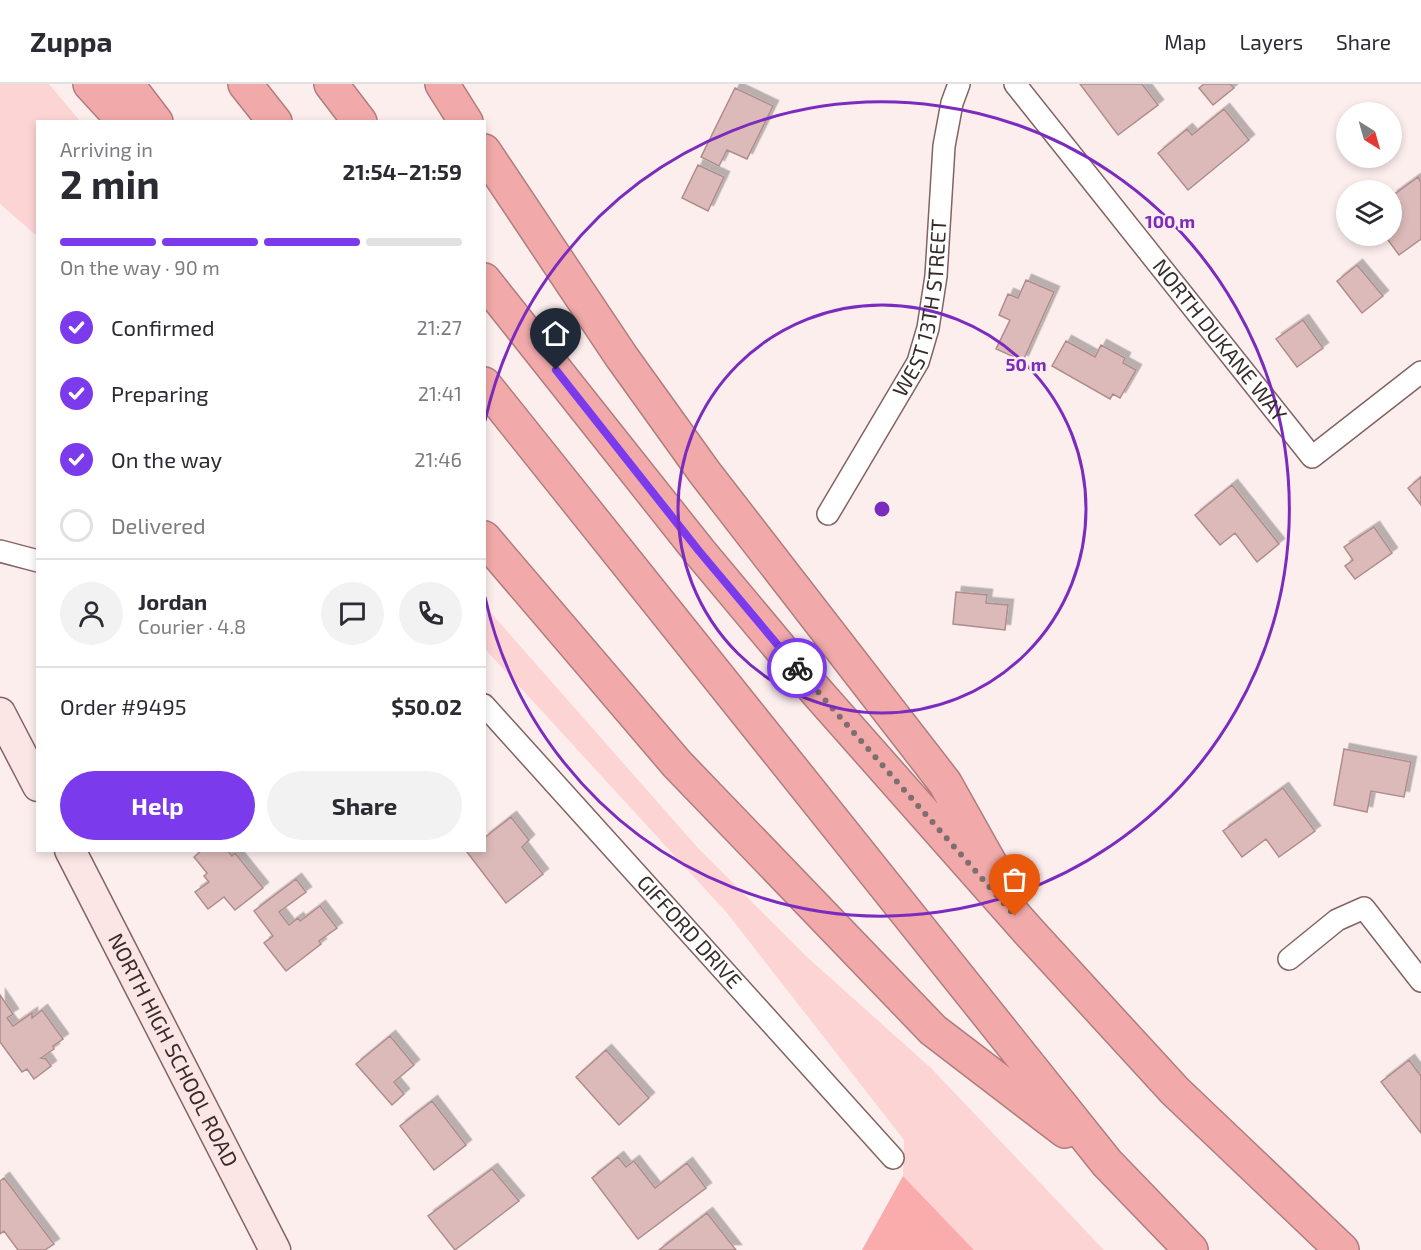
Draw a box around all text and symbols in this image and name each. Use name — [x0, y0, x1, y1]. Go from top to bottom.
text: Zuppa — [30, 24, 113, 58]
text: Map — [1164, 29, 1206, 54]
text: Layers — [1239, 29, 1303, 54]
text: Share — [1336, 29, 1391, 54]
north arrow — [1336, 102, 1402, 168]
map controls — [1336, 102, 1402, 246]
text: Arriving in — [60, 137, 153, 161]
text: 21:54–21:59 — [343, 158, 462, 184]
text: 2 min — [60, 160, 160, 207]
button: layers — [1336, 180, 1402, 246]
text: 100 m — [1145, 210, 1195, 232]
street label: WEST 13TH STREET — [886, 218, 950, 401]
street label: NORTH DUKANE WAY — [1148, 254, 1293, 426]
text: On the way · 90 m — [60, 255, 220, 279]
pin — [530, 308, 581, 370]
icon: check — [60, 311, 93, 344]
text: Confirmed — [111, 314, 215, 340]
text: 21:27 — [417, 315, 462, 339]
icon: home — [539, 317, 572, 350]
text: 50 m — [1005, 353, 1047, 375]
icon: check — [60, 377, 93, 410]
text: Preparing — [111, 380, 209, 406]
text: 21:41 — [418, 381, 462, 405]
icon: check — [60, 443, 93, 476]
text: On the way — [111, 446, 222, 472]
text: 21:46 — [414, 447, 462, 471]
centre of rings — [872, 499, 892, 519]
text: Delivered — [111, 512, 206, 538]
button: person — [60, 582, 123, 645]
button: chat — [321, 582, 384, 645]
button: phone — [399, 582, 462, 645]
text: Jordan — [138, 588, 207, 614]
text: Courier · 4.8 — [138, 614, 246, 638]
courier — [767, 638, 827, 698]
icon: bike — [781, 652, 814, 685]
text: Order #9495 — [60, 693, 187, 719]
text: $50.02 — [391, 693, 462, 719]
button: Help — [60, 771, 255, 840]
button: Share — [267, 771, 462, 840]
pin — [989, 854, 1040, 916]
icon: bag — [998, 863, 1031, 896]
street label: GIFFORD DRIVE — [633, 869, 748, 993]
street label: NORTH HIGH SCHOOL ROAD — [104, 929, 244, 1170]

